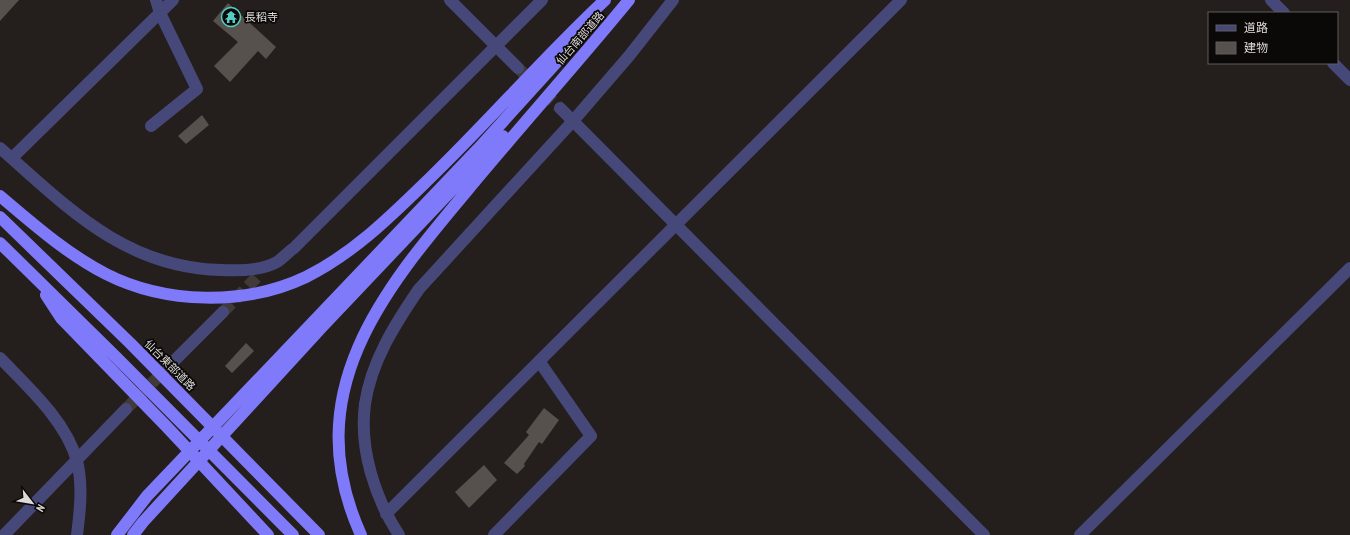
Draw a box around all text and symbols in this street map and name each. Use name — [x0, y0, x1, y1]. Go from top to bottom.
temple icon: 長稻寺 — [220, 6, 242, 28]
street label: 仙台南部道路 — [553, 9, 607, 67]
place label: 長稻寺 — [245, 10, 278, 24]
legend — [1208, 12, 1338, 64]
text: 道路 — [1244, 20, 1268, 35]
text: 建物 — [1244, 40, 1268, 55]
street label: 仙台東部道路 — [142, 337, 198, 393]
north arrow — [12, 483, 52, 523]
text: N — [33, 502, 48, 514]

